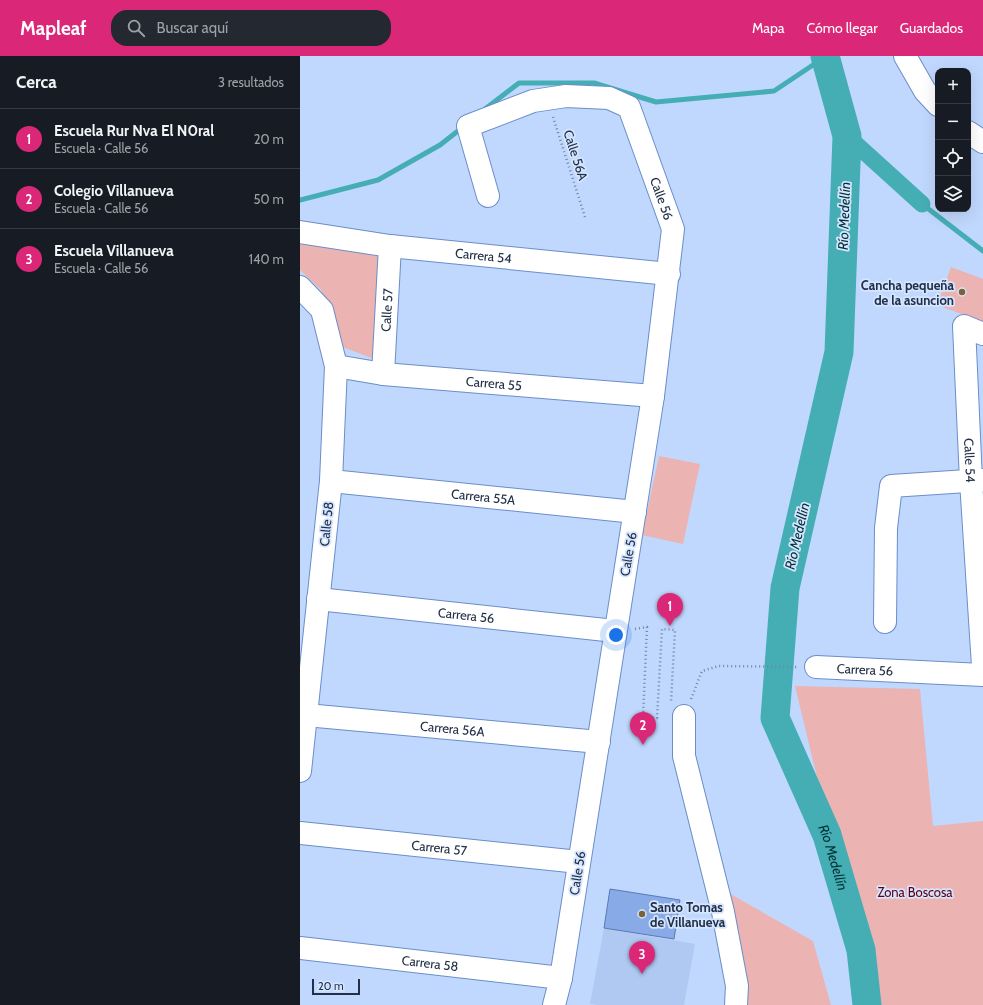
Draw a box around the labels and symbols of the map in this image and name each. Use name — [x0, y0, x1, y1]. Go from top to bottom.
street label: Calle 56A — [560, 128, 592, 182]
street label: Calle 56 — [647, 175, 677, 222]
water label: Río Medellín — [834, 182, 854, 250]
street label: Carrera 54 — [454, 245, 513, 266]
place label: Cancha pequeña de la asuncion — [861, 277, 955, 308]
street label: Calle 57 — [377, 287, 396, 332]
marker: Cancha pequeña de la asuncion — [957, 287, 967, 297]
street label: Carrera 55 — [465, 373, 523, 393]
street label: Calle 54 — [961, 438, 979, 483]
street label: Carrera 55A — [450, 485, 516, 508]
street label: Calle 58 — [316, 501, 336, 547]
water label: Río Medellín — [781, 501, 813, 571]
street label: Calle 56 — [616, 531, 640, 577]
pin: 1 — [657, 593, 683, 626]
street label: Carrera 56 — [437, 604, 495, 626]
your location — [606, 625, 626, 645]
street label: Carrera 56 — [836, 660, 894, 679]
pin: 2 — [630, 712, 656, 745]
street label: Carrera 56A — [419, 718, 485, 739]
water label: Río Medellín — [814, 822, 852, 893]
street label: Carrera 57 — [411, 837, 468, 858]
street label: Calle 56 — [566, 850, 588, 896]
park label: Zona Boscosa — [877, 884, 953, 900]
place label: Santo Tomas de Villanueva — [650, 899, 726, 930]
marker: Santo Tomas de Villanueva — [637, 909, 647, 919]
pin: 3 — [629, 941, 655, 974]
street label: Carrera 58 — [401, 952, 460, 974]
scale bar — [312, 977, 360, 996]

